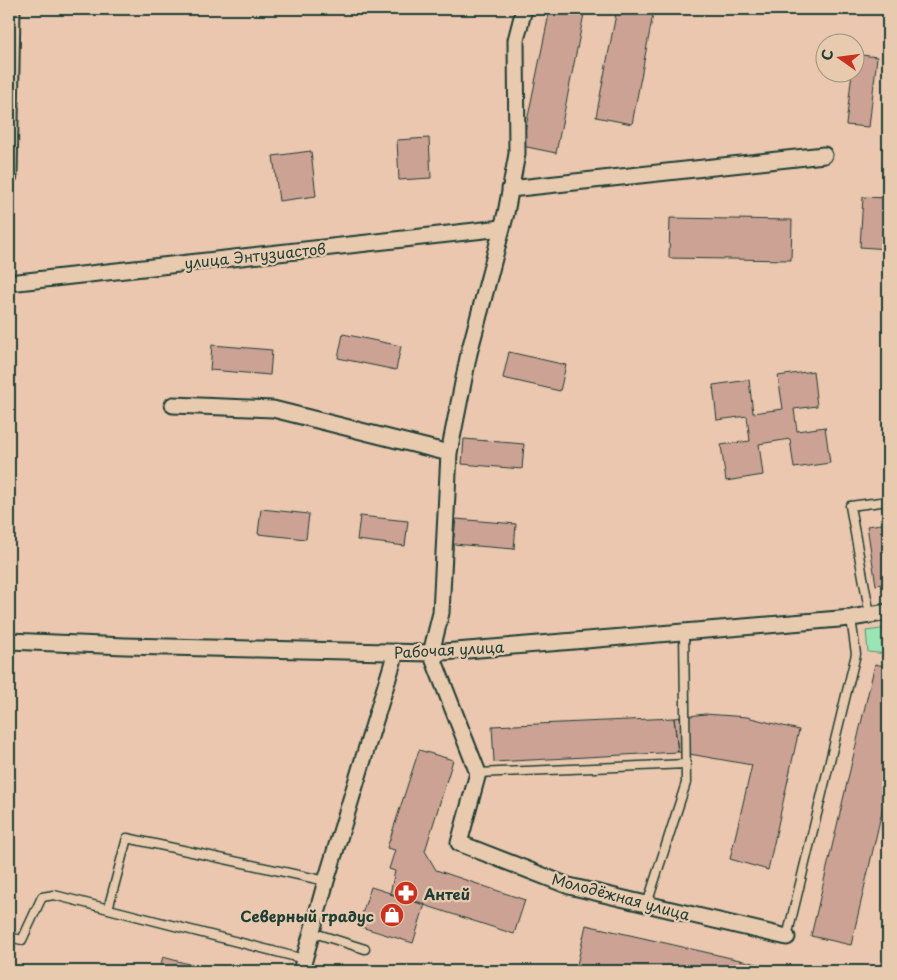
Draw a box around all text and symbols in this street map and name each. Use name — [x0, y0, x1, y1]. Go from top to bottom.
north arrow — [814, 32, 864, 82]
text: С — [815, 47, 838, 62]
street label: улица Энтузиастов — [183, 236, 327, 274]
street label: Рабочая улица — [393, 635, 505, 663]
street label: Молодёжная улица — [549, 866, 693, 926]
pharmacy icon: Антей — [393, 880, 419, 906]
place label: Антей — [423, 882, 470, 905]
shop icon: Северный градус — [379, 902, 405, 928]
place label: Северный градус — [240, 904, 374, 927]

